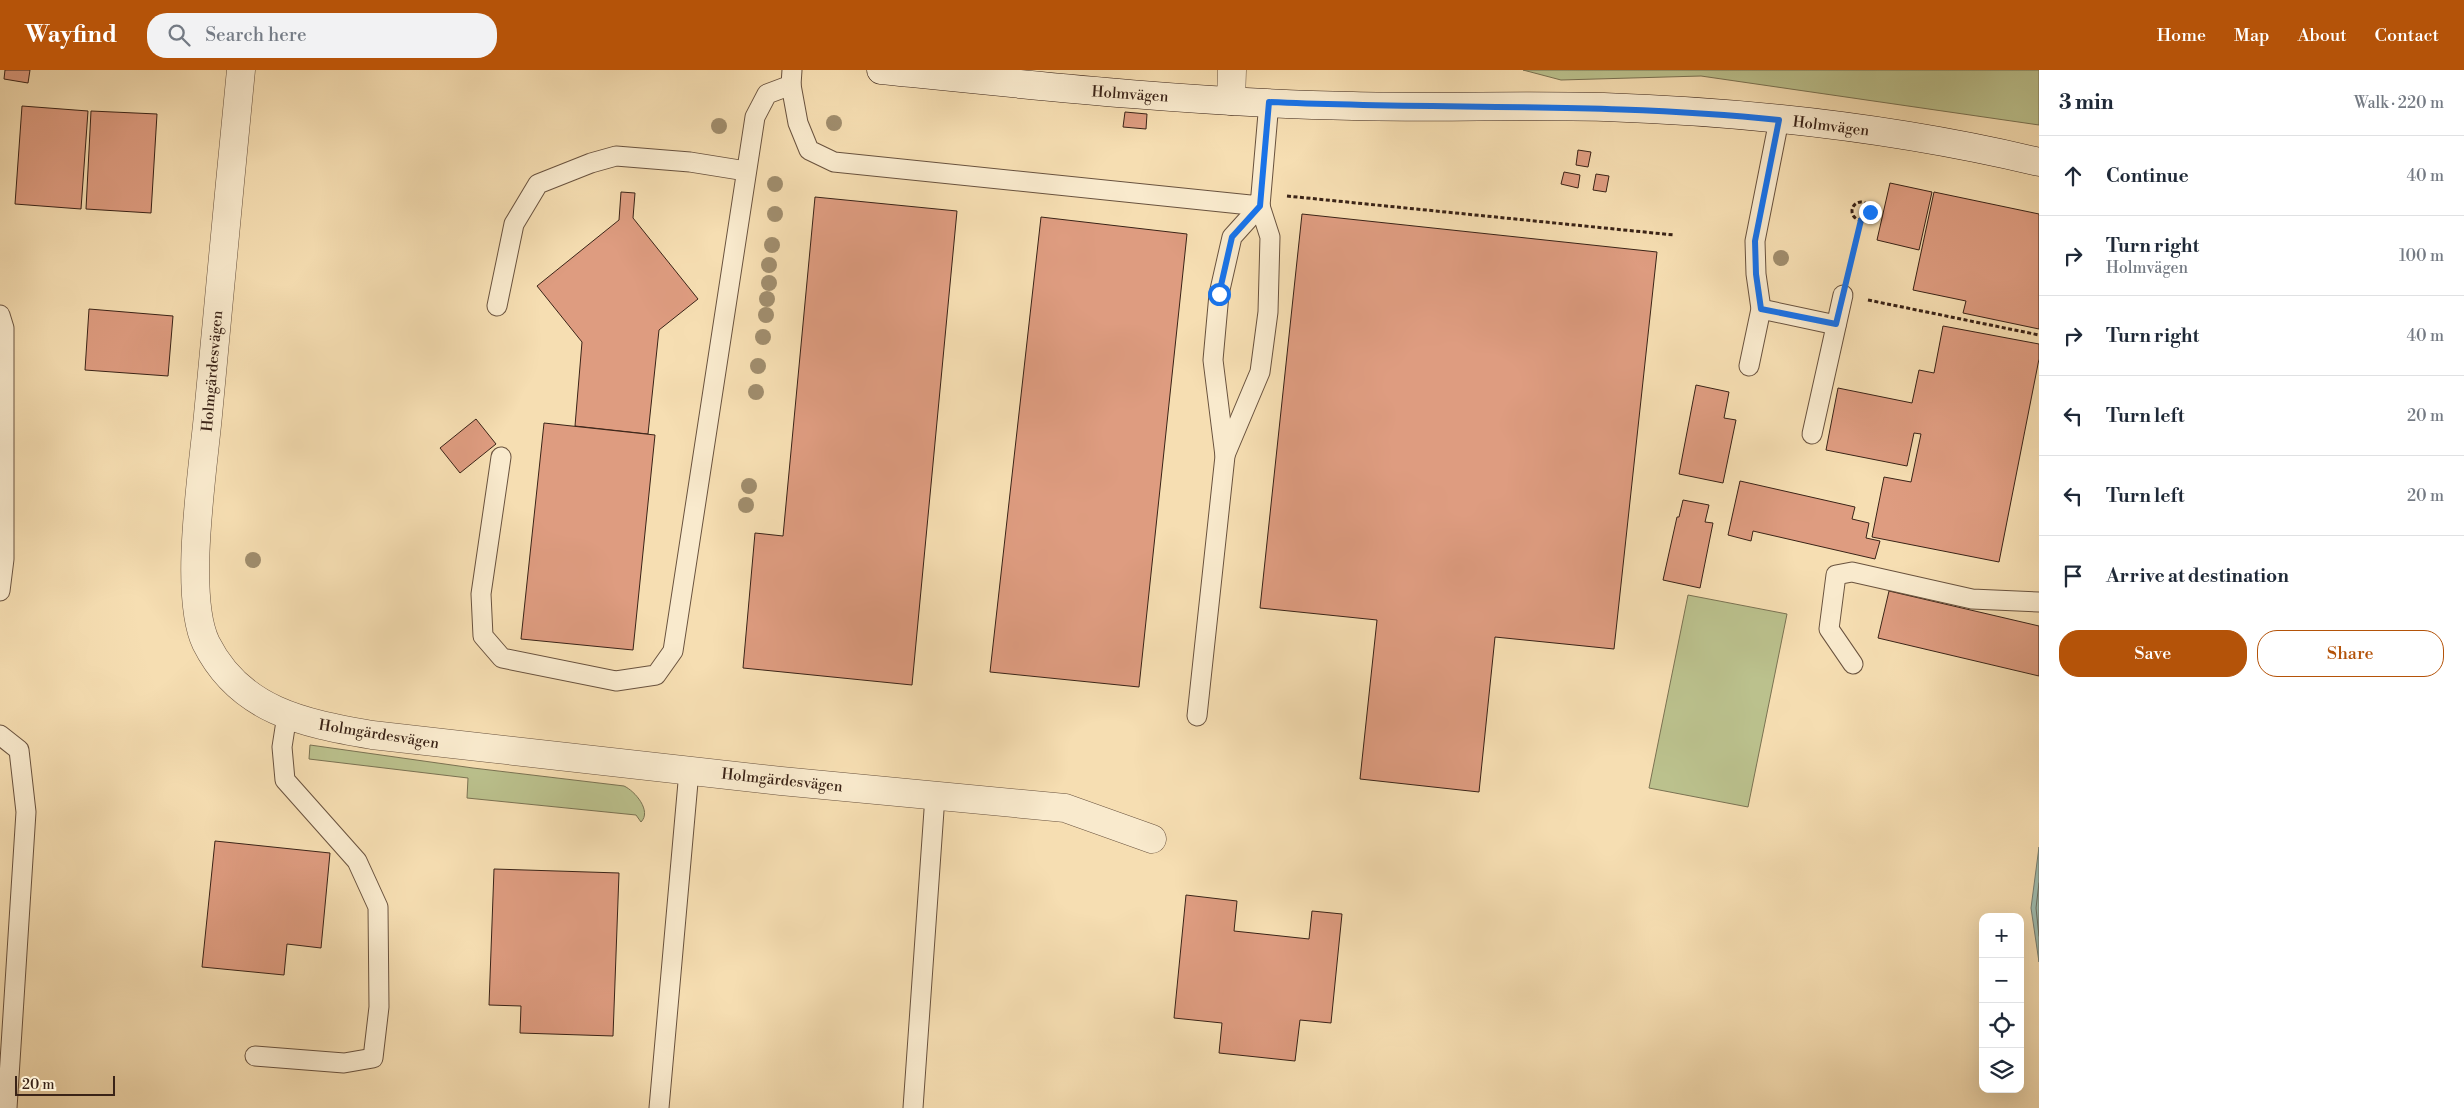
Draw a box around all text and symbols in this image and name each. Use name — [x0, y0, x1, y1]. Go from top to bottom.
search box — [147, 13, 497, 58]
text: Wayfind — [25, 20, 117, 50]
icon: search — [165, 21, 193, 49]
text: Search here — [205, 23, 307, 47]
text: Home — [2157, 24, 2206, 47]
text: Map — [2234, 24, 2270, 47]
text: About — [2298, 24, 2347, 47]
text: Contact — [2375, 24, 2439, 47]
street label: Holmvägen — [1091, 82, 1169, 107]
text: 3 min — [2059, 90, 2114, 116]
text: Walk · 220 m — [2354, 93, 2444, 113]
street label: Holmvägen — [1792, 112, 1870, 141]
icon: ahead — [2059, 162, 2087, 190]
text: Continue — [2106, 164, 2189, 188]
text: 40 m — [2407, 166, 2444, 186]
route end — [1859, 201, 1882, 224]
text: Turn right — [2106, 234, 2199, 258]
icon: right — [2059, 242, 2087, 270]
text: 100 m — [2399, 246, 2444, 266]
text: Holmvägen — [2106, 258, 2188, 278]
route start — [1208, 283, 1231, 306]
street label: Holmgärdesvägen — [198, 309, 227, 433]
icon: right — [2059, 322, 2087, 350]
text: Turn right — [2106, 324, 2199, 348]
text: 40 m — [2407, 326, 2444, 346]
icon: left — [2059, 402, 2087, 430]
text: Turn left — [2106, 404, 2185, 428]
text: 20 m — [2407, 406, 2444, 426]
icon: left — [2059, 482, 2087, 510]
text: Turn left — [2106, 484, 2185, 508]
text: 20 m — [2407, 486, 2444, 506]
icon: arrive — [2059, 562, 2087, 590]
text: Arrive at destination — [2106, 564, 2289, 588]
button: Save — [2059, 630, 2247, 677]
button: Share — [2257, 630, 2444, 677]
street label: Holmgärdesvägen — [317, 716, 441, 753]
street label: Holmgärdesvägen — [720, 765, 844, 796]
map controls — [1979, 913, 2024, 1093]
button: + — [1979, 913, 2024, 958]
button: − — [1979, 958, 2024, 1003]
button: locate — [1979, 1003, 2024, 1048]
button: layers — [1979, 1048, 2024, 1093]
scale bar — [15, 1073, 115, 1096]
text: 20 m — [22, 1076, 54, 1094]

